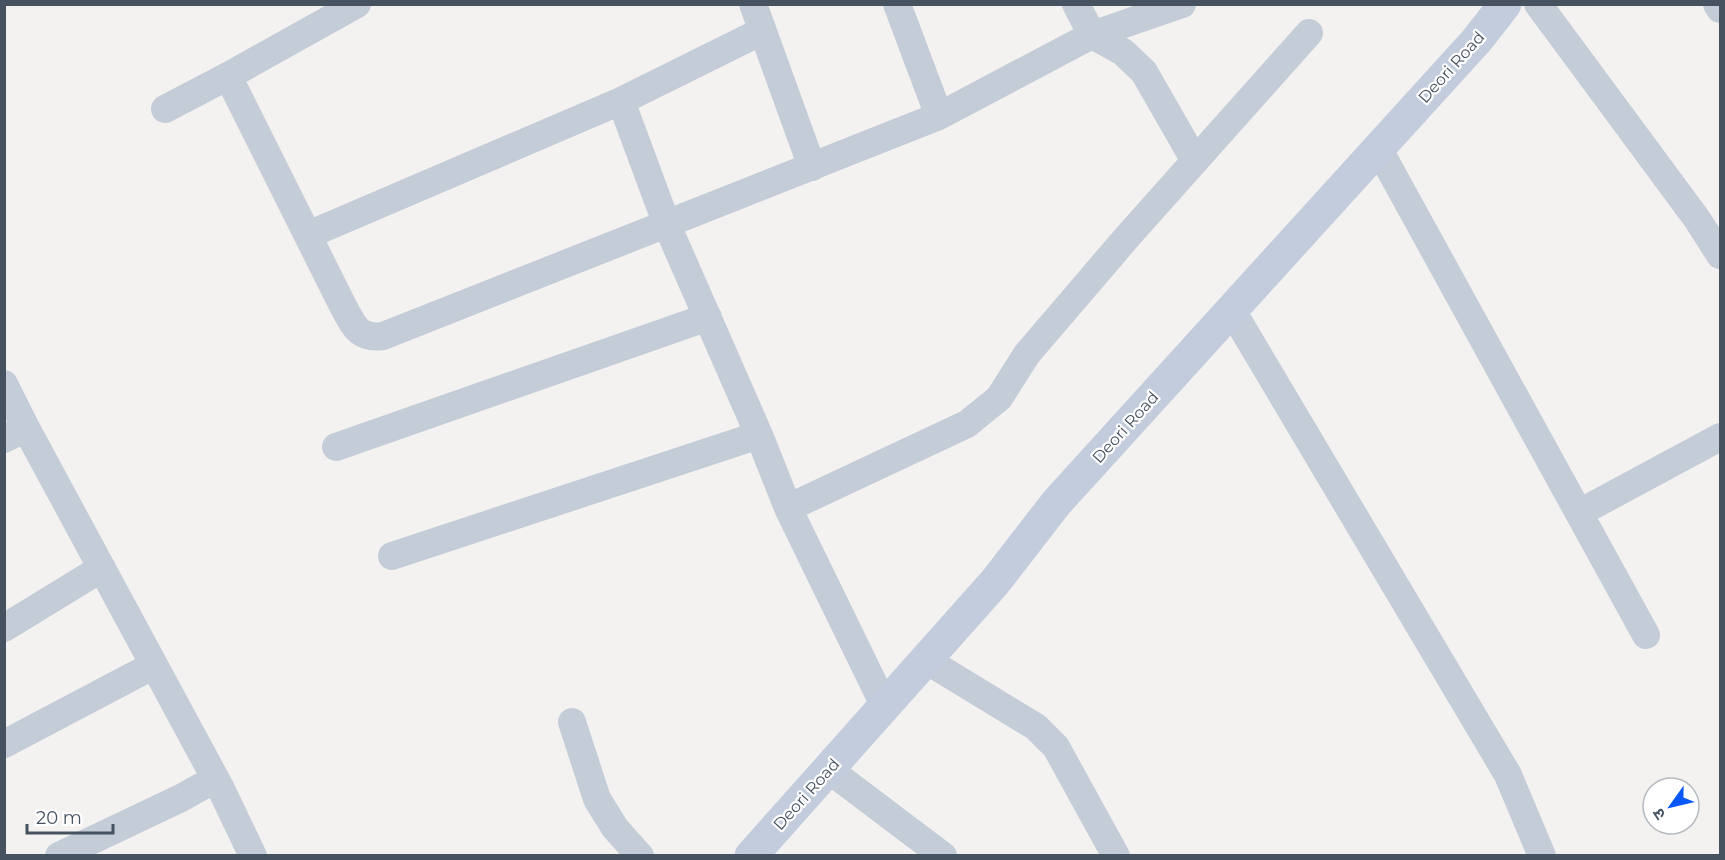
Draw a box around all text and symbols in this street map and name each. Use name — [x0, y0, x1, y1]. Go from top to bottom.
street label: Deori Road — [1414, 28, 1488, 107]
street label: Deori Road — [1088, 388, 1162, 467]
street label: Deori Road — [769, 755, 843, 834]
north arrow — [1641, 776, 1701, 836]
scale bar — [27, 797, 112, 835]
text: उ — [1648, 804, 1669, 823]
text: 20 m — [36, 807, 82, 829]

